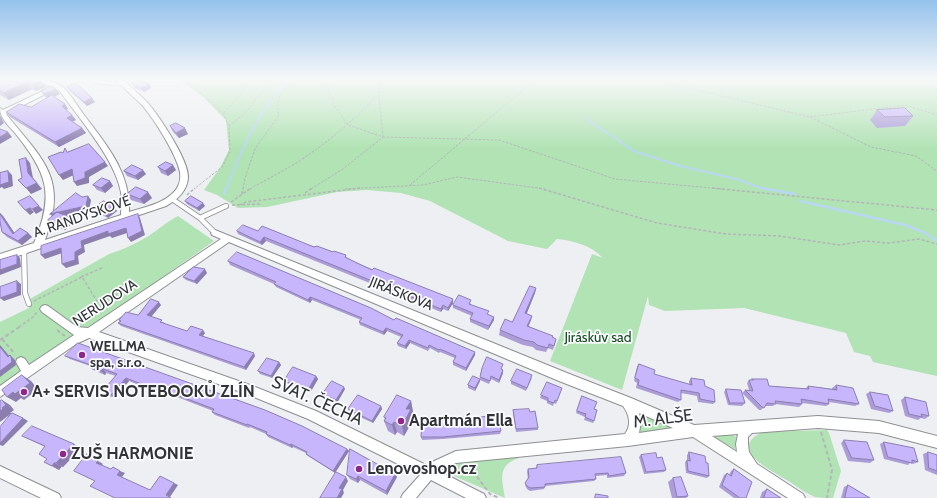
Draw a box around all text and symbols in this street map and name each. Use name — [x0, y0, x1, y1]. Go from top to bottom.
street label: A. RANDÝSKOVÉ — [31, 192, 133, 242]
street label: JIRÁSKOVA — [367, 274, 435, 314]
street label: NERUDOVA — [70, 276, 140, 330]
park label: Jiráskův sad — [564, 330, 632, 346]
place label: WELLMA spa, s.r.o. — [90, 339, 146, 372]
marker: WELLMA spa, s.r.o. — [77, 350, 87, 360]
street label: SVAT. ČECHA — [268, 372, 366, 430]
place label: A+ SERVIS NOTEBOOKŮ ZLÍN — [32, 382, 255, 402]
marker: A+ SERVIS NOTEBOOKŮ ZLÍN — [19, 387, 29, 397]
street label: M. ALŠE — [632, 405, 694, 433]
place label: Apartmán Ella — [409, 411, 513, 431]
marker: Apartmán Ella — [396, 416, 406, 426]
place label: ZUŠ HARMONIE — [71, 444, 193, 464]
marker: ZUŠ HARMONIE — [58, 449, 68, 459]
place label: Lenovoshop.cz — [367, 459, 477, 479]
marker: Lenovoshop.cz — [354, 464, 364, 474]

